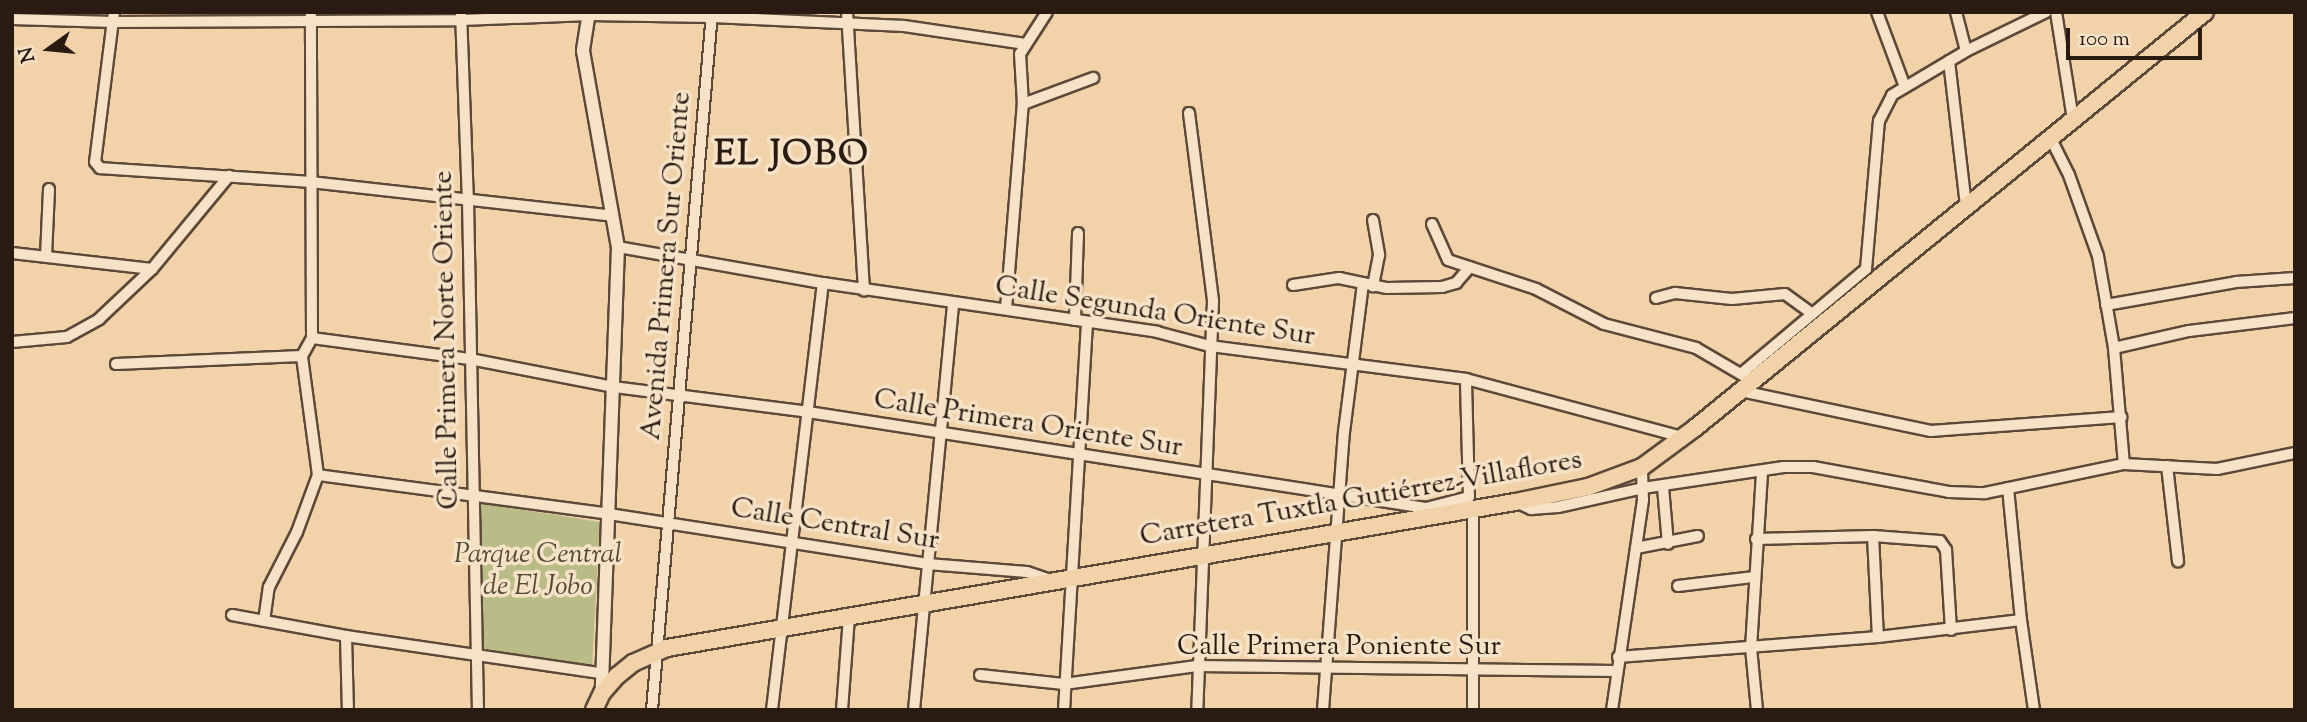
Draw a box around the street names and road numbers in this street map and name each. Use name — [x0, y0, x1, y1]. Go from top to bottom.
street label: Avenida Primera Sur Oriente — [635, 90, 699, 442]
street label: Calle Primera Norte Oriente — [427, 170, 467, 510]
street label: Calle Segunda Oriente Sur — [993, 270, 1317, 354]
street label: Calle Primera Oriente Sur — [871, 383, 1185, 465]
street label: Carretera Tuxtla Gutiérrez-Villaflores — [1138, 444, 1584, 554]
street label: Calle Central Sur — [728, 492, 942, 558]
street label: Calle Primera Poniente Sur — [1177, 630, 1501, 664]

